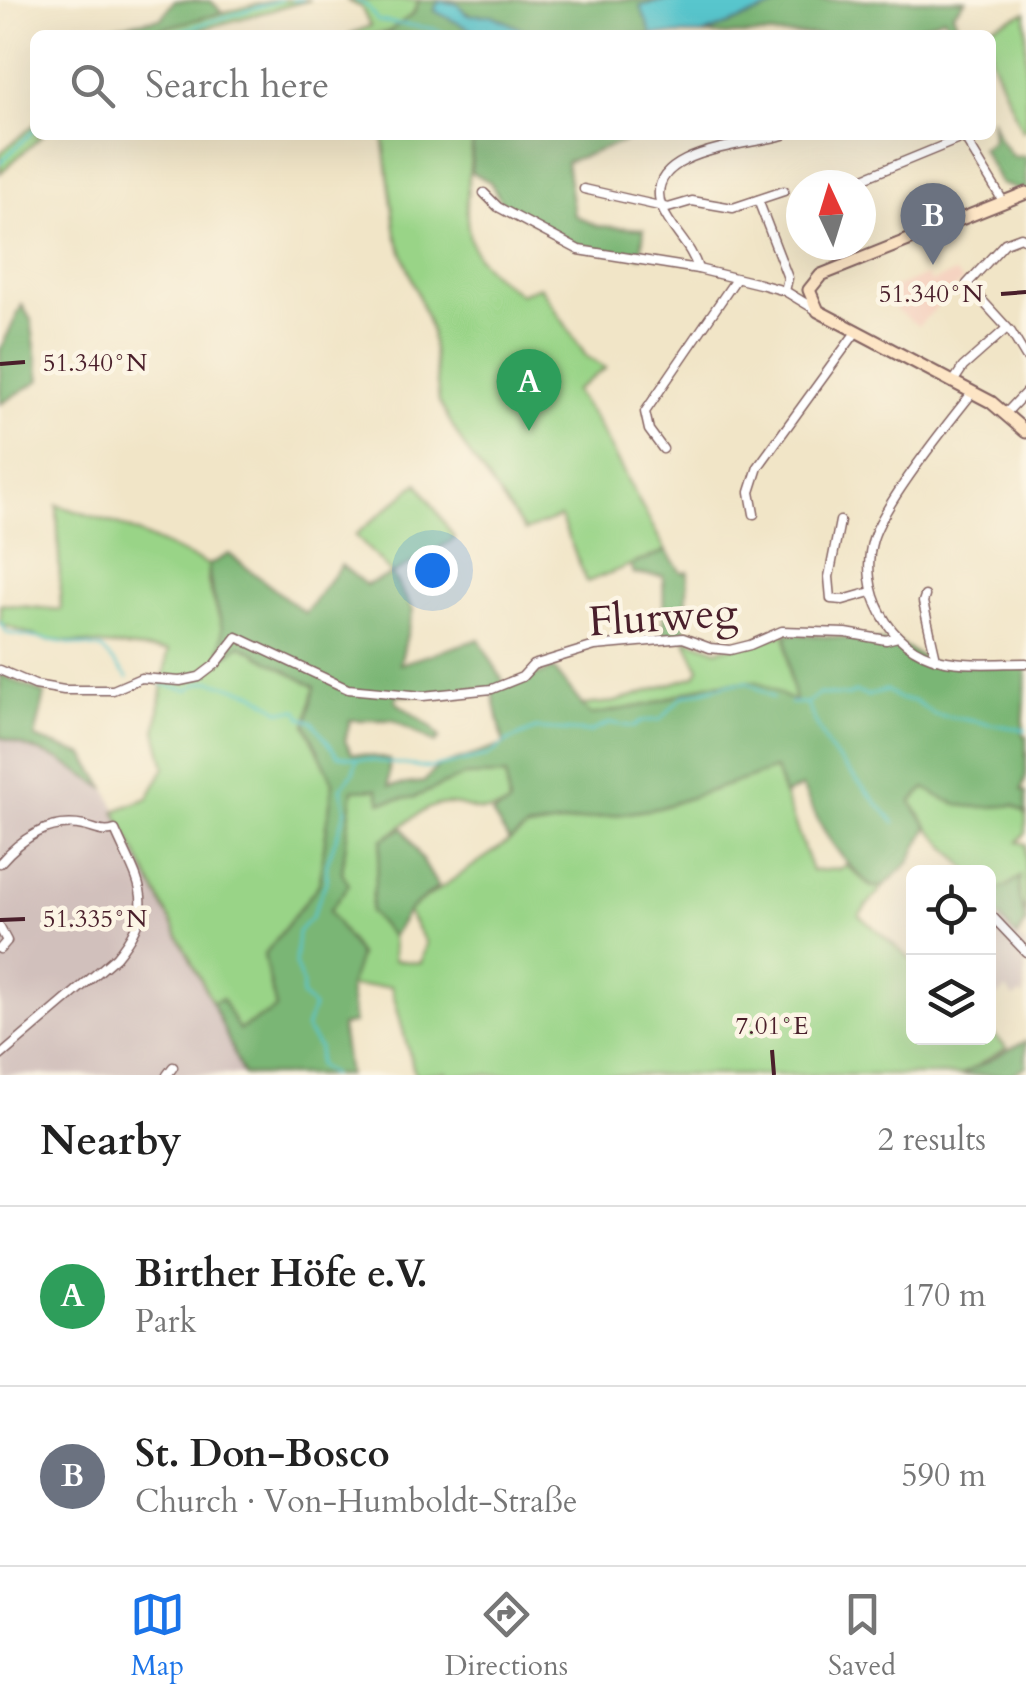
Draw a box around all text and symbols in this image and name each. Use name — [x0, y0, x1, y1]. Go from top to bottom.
search box — [30, 30, 996, 140]
icon: search — [65, 58, 120, 113]
text: Search here — [145, 59, 329, 111]
north arrow — [786, 170, 876, 260]
pin: B — [900, 182, 966, 265]
text: 51.340°N — [879, 277, 983, 311]
text: 51.340°N — [43, 346, 147, 380]
pin: A — [496, 348, 562, 431]
your location — [407, 545, 458, 596]
street label: Flurweg — [587, 583, 740, 651]
map controls — [906, 865, 996, 1045]
button: locate — [906, 865, 996, 955]
text: 51.335°N — [43, 902, 147, 936]
button: layers — [906, 955, 996, 1045]
text: 7.01°E — [736, 1009, 809, 1043]
text: Nearby — [40, 1112, 182, 1169]
text: 2 results — [878, 1118, 986, 1162]
text: Birther Höfe e.V. — [135, 1248, 428, 1300]
text: A — [60, 1274, 85, 1318]
text: 170 m — [901, 1274, 986, 1318]
text: Park — [135, 1300, 197, 1344]
text: St. Don-Bosco — [135, 1428, 390, 1480]
text: B — [61, 1454, 84, 1498]
text: 590 m — [901, 1454, 986, 1498]
text: Church · Von-Humboldt-Straße — [135, 1480, 578, 1524]
tab: Map — [130, 1587, 185, 1685]
tab: Directions — [445, 1587, 568, 1685]
tab: Saved — [828, 1587, 896, 1685]

